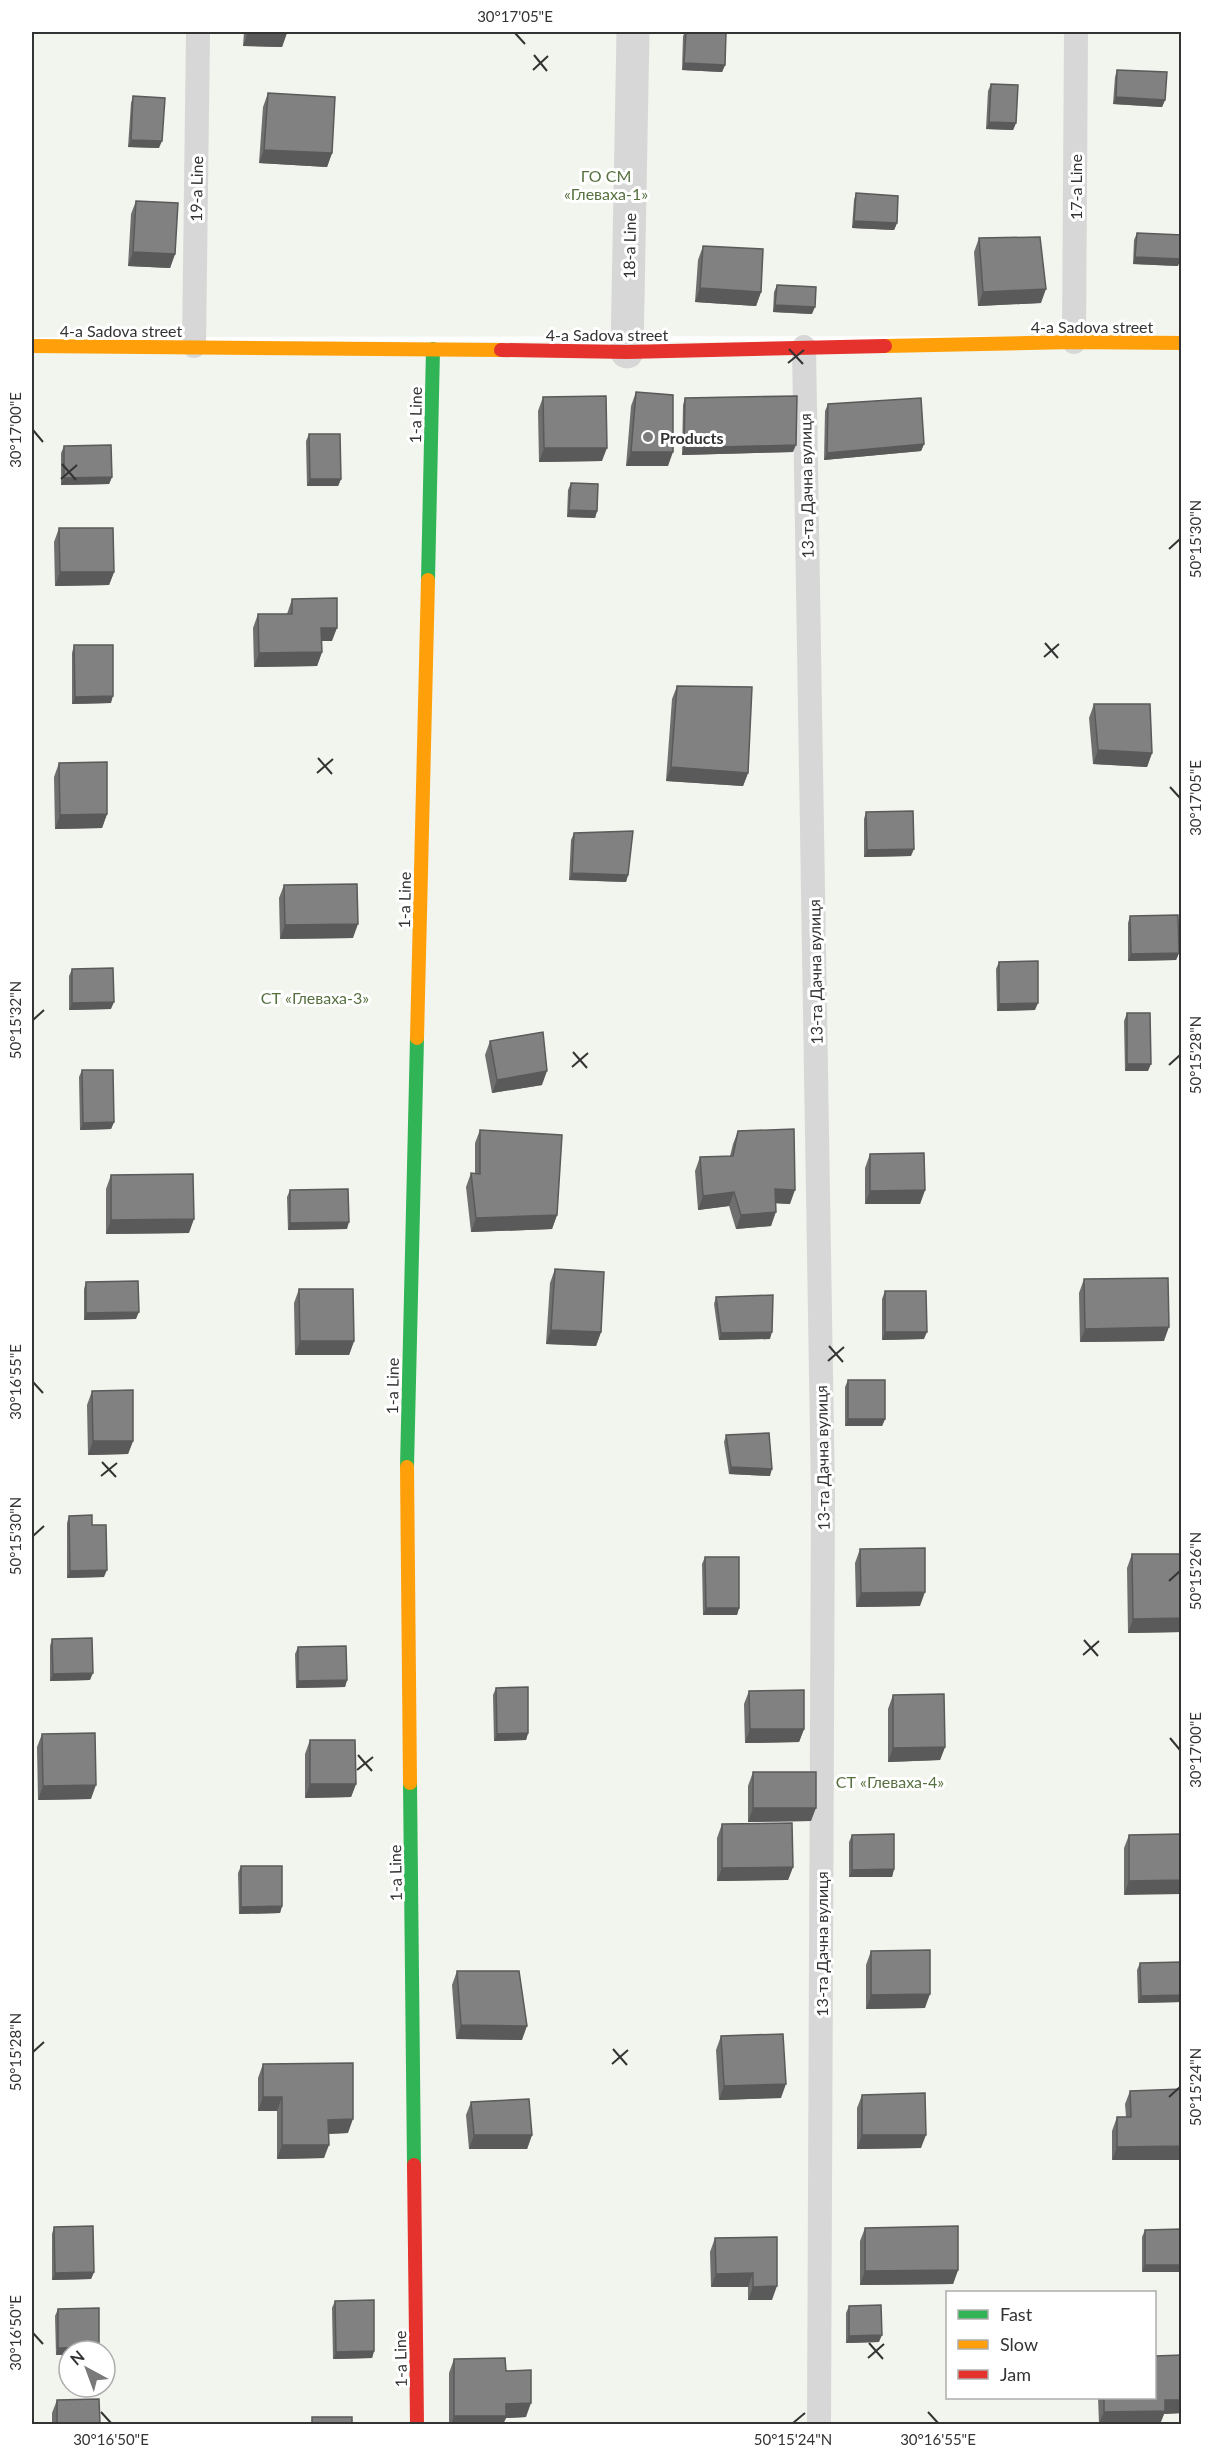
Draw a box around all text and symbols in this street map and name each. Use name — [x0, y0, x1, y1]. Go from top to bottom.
text: 30°17'05"E — [477, 7, 553, 25]
street label: 17-a Line — [1066, 154, 1085, 220]
street label: 19-a Line — [186, 156, 206, 222]
park label: ГО СМ «Глеваха-1» — [564, 166, 648, 203]
street label: 18-a Line — [619, 213, 639, 279]
street label: 4-a Sadova street — [1031, 317, 1153, 336]
street label: 4-a Sadova street — [60, 321, 182, 340]
street label: 4-a Sadova street — [546, 325, 668, 344]
street label: 1-a Line — [405, 386, 425, 444]
text: 30°17'00"E — [6, 392, 24, 468]
street label: 13-та Дачна вулиця — [795, 413, 817, 559]
place label: Products — [660, 428, 724, 447]
marker: Products — [641, 430, 655, 444]
text: 50°15'30"N — [1186, 500, 1204, 578]
text: 30°17'05"E — [1186, 760, 1204, 836]
street label: 1-a Line — [394, 871, 414, 929]
street label: 13-та Дачна вулиця — [804, 899, 826, 1045]
text: 50°15'32"N — [6, 981, 24, 1059]
park label: СТ «Глеваха-3» — [261, 988, 369, 1007]
text: 50°15'28"N — [1186, 1016, 1204, 1094]
text: 30°16'55"E — [6, 1344, 24, 1420]
street label: 1-a Line — [382, 1357, 402, 1415]
street label: 13-та Дачна вулиця — [811, 1385, 833, 1531]
text: 50°15'30"N — [6, 1497, 24, 1575]
text: 50°15'26"N — [1186, 1532, 1204, 1610]
text: 30°17'00"E — [1186, 1712, 1204, 1788]
park label: СТ «Глеваха-4» — [836, 1772, 944, 1791]
street label: 1-a Line — [385, 1844, 405, 1902]
street label: 13-та Дачна вулиця — [812, 1871, 831, 2017]
text: 50°15'28"N — [6, 2013, 24, 2091]
text: 50°15'24"N — [1186, 2048, 1204, 2126]
legend — [946, 2291, 1156, 2399]
text: 30°16'50"E — [6, 2295, 24, 2371]
text: Fast — [1000, 2303, 1033, 2325]
street label: 1-a Line — [390, 2330, 410, 2388]
text: Slow — [1000, 2333, 1038, 2355]
north arrow — [57, 2339, 117, 2399]
text: N — [66, 2346, 88, 2369]
text: Jam — [1000, 2363, 1031, 2385]
text: 30°16'50"E — [73, 2430, 149, 2448]
text: 50°15'24"N — [754, 2430, 832, 2448]
text: 30°16'55"E — [900, 2430, 976, 2448]

